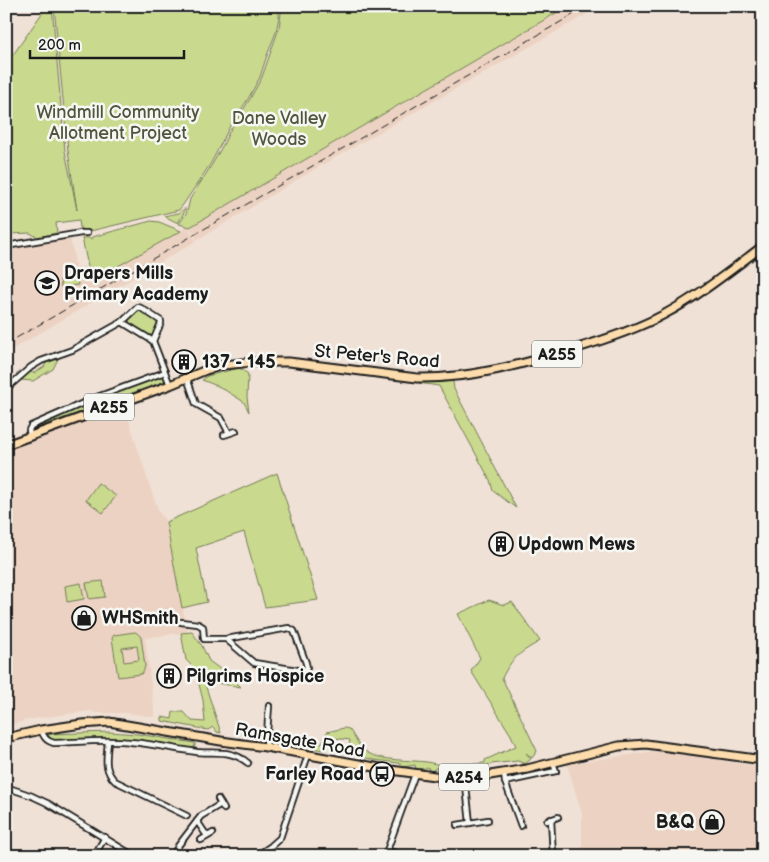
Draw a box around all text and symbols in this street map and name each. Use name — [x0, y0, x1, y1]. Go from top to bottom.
scale bar — [30, 28, 184, 60]
text: 200 m — [38, 36, 81, 55]
park label: Windmill Community Allotment Project — [37, 102, 200, 144]
park label: Dane Valley Woods — [232, 108, 327, 150]
place label: Drapers Mills Primary Academy — [64, 263, 209, 305]
school or university icon: Drapers Mills Primary Academy — [34, 270, 60, 296]
road number: A255 — [532, 340, 582, 368]
street label: St Peter's Road — [314, 341, 440, 372]
building icon: 137 - 145 — [171, 349, 197, 375]
place label: 137 - 145 — [202, 352, 276, 373]
road number: A255 — [84, 394, 134, 421]
building icon: Updown Mews — [488, 531, 514, 557]
place label: Updown Mews — [518, 534, 635, 555]
shop icon: WHSmith — [71, 605, 97, 631]
place label: WHSmith — [102, 608, 178, 629]
building icon: Pilgrims Hospice — [156, 663, 182, 689]
place label: Pilgrims Hospice — [186, 666, 324, 687]
street label: Ramsgate Road — [233, 719, 366, 762]
bus stop icon: Farley Road — [369, 761, 395, 787]
place label: Farley Road — [265, 764, 364, 785]
road number: A254 — [439, 764, 489, 790]
shop icon: B&Q — [699, 809, 725, 835]
place label: B&Q — [656, 812, 694, 833]

